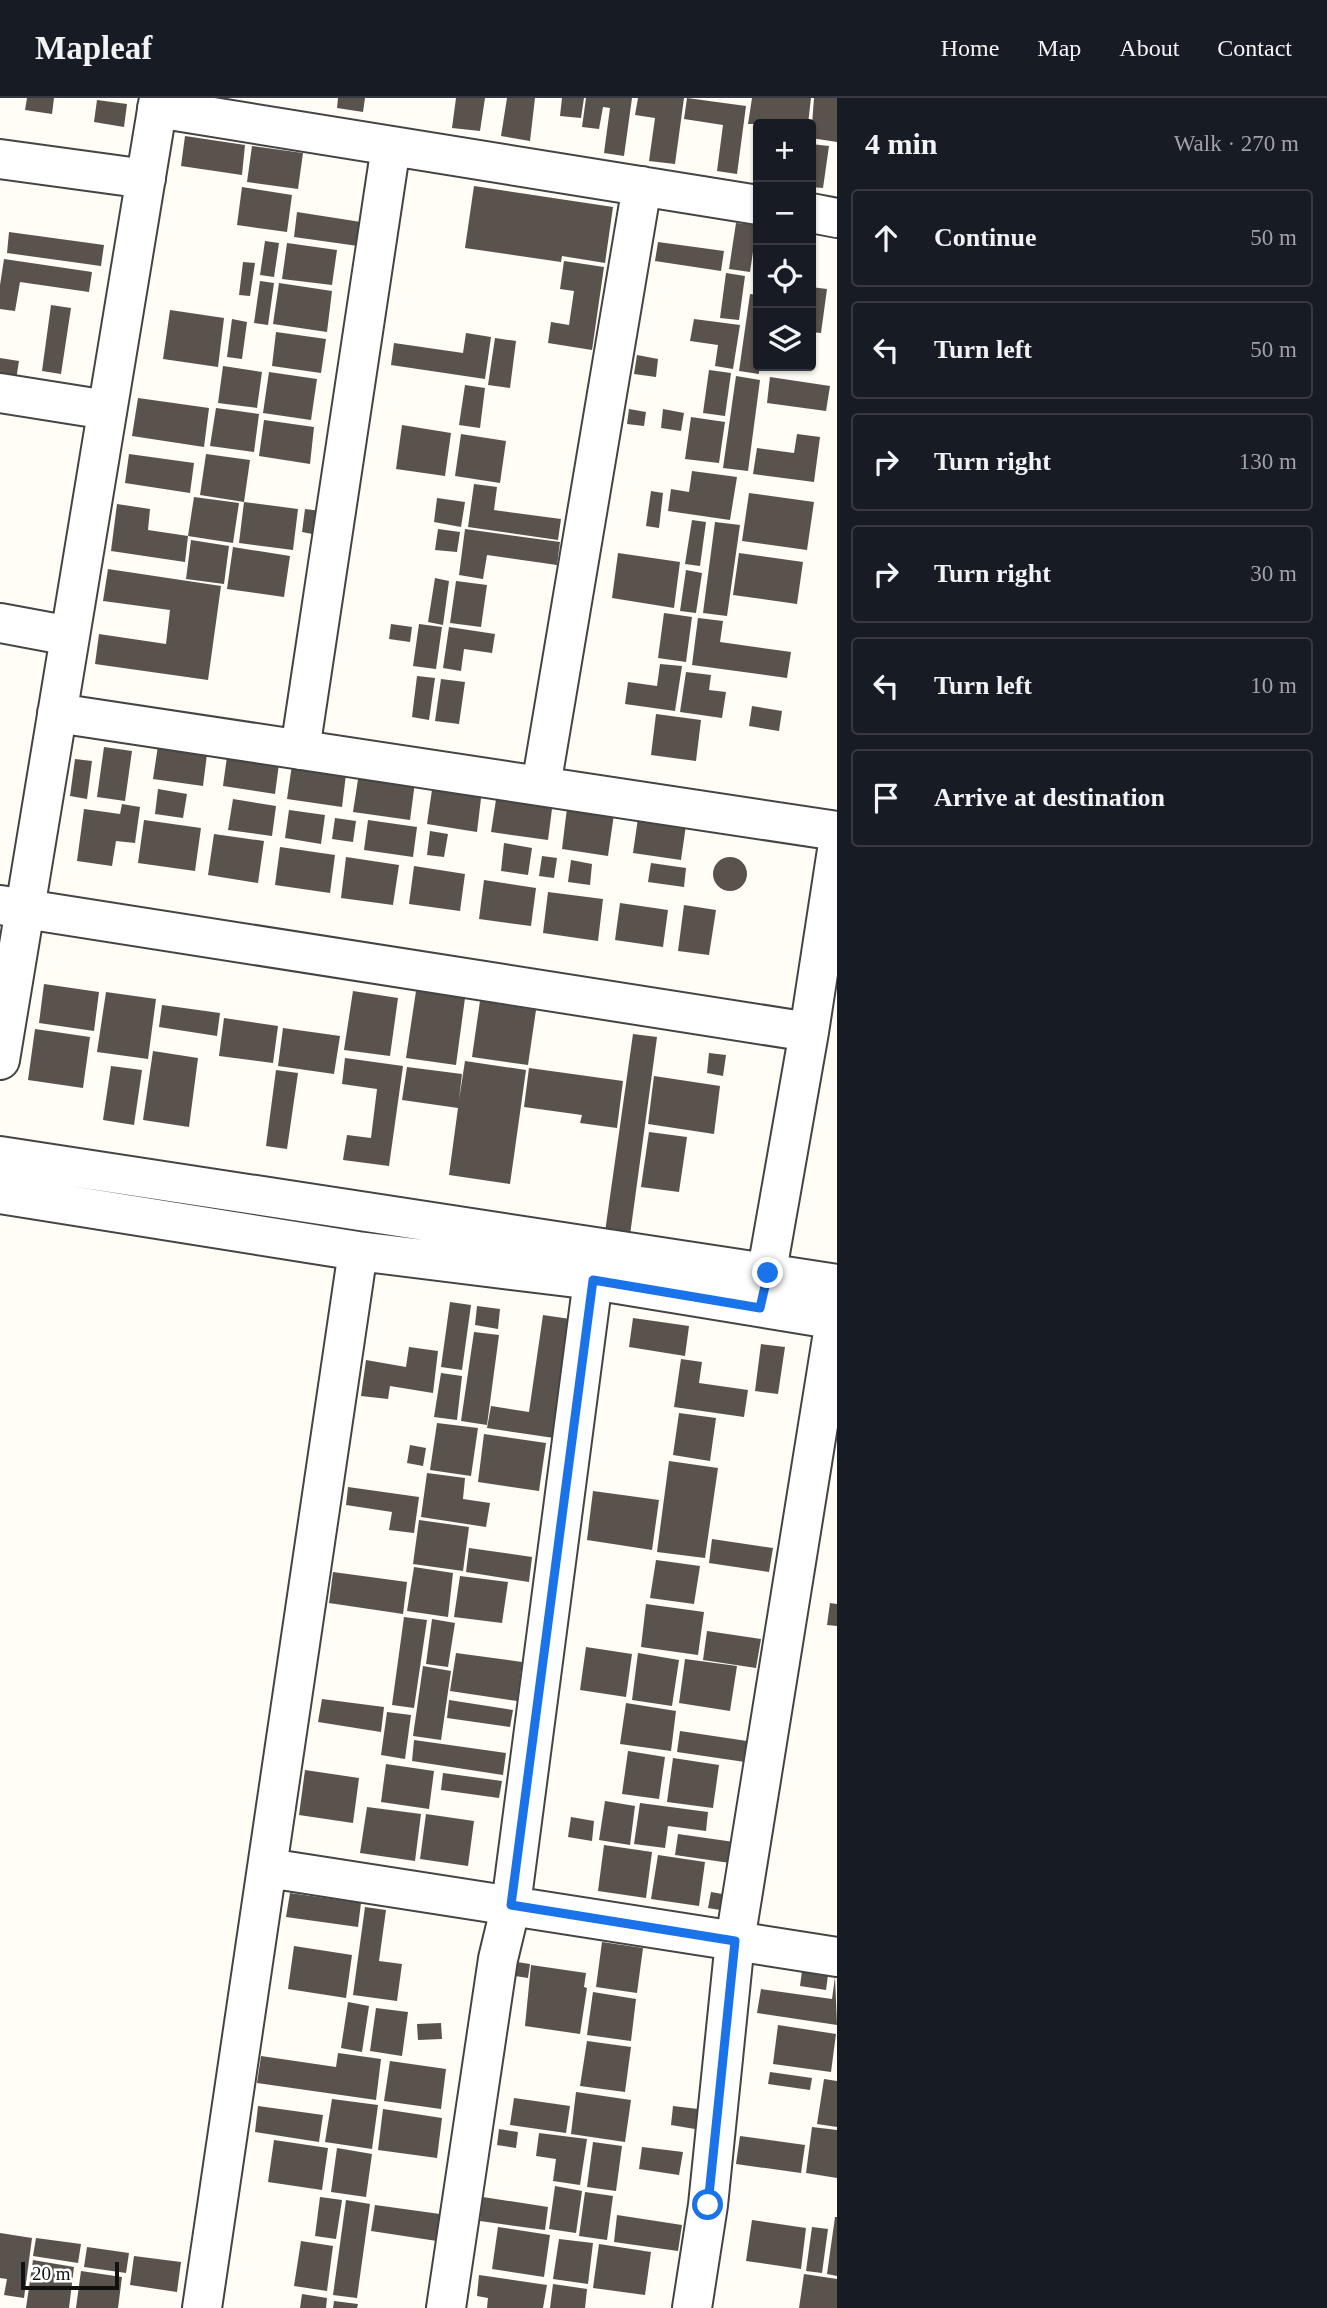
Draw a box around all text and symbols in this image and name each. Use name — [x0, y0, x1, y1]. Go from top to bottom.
text: Mapleaf — [35, 30, 152, 66]
text: Home — [941, 35, 999, 61]
text: Map — [1037, 35, 1081, 61]
text: About — [1119, 35, 1179, 61]
text: Contact — [1217, 35, 1292, 61]
map controls — [753, 119, 816, 371]
button: + — [753, 119, 816, 182]
text: 4 min — [865, 127, 938, 160]
text: Walk · 270 m — [1174, 131, 1299, 156]
button: − — [753, 182, 816, 245]
icon: ahead — [867, 219, 905, 257]
text: Continue — [934, 223, 1037, 252]
text: 50 m — [1250, 225, 1297, 250]
button: locate — [753, 245, 816, 308]
button: layers — [753, 308, 816, 371]
icon: left — [867, 331, 905, 369]
text: Turn left — [934, 335, 1032, 364]
text: 50 m — [1250, 337, 1297, 362]
icon: right — [867, 443, 905, 481]
text: Turn right — [934, 447, 1051, 476]
text: 130 m — [1239, 449, 1297, 474]
icon: right — [867, 555, 905, 593]
text: Turn right — [934, 559, 1051, 588]
text: 30 m — [1250, 561, 1297, 586]
icon: left — [867, 667, 905, 705]
text: Turn left — [934, 671, 1032, 700]
text: 10 m — [1250, 673, 1297, 698]
icon: arrive — [867, 779, 905, 817]
text: Arrive at destination — [934, 783, 1165, 812]
route end — [752, 1257, 783, 1288]
route start — [692, 2189, 723, 2220]
scale bar — [21, 2259, 119, 2291]
text: 20 m — [32, 2263, 71, 2284]

